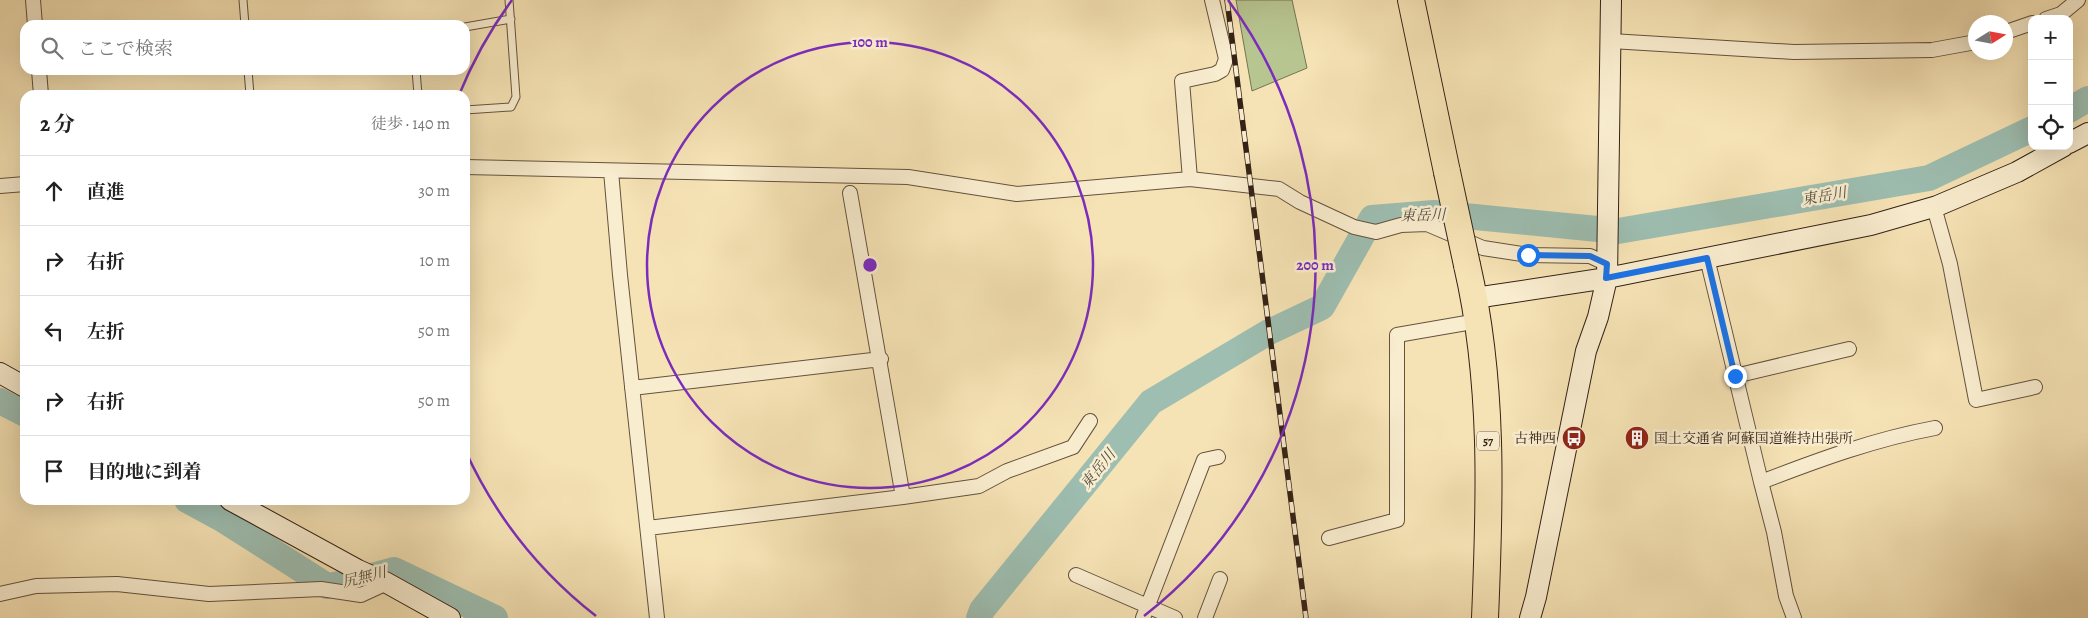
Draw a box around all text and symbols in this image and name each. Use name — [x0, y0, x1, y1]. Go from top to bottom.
north arrow — [1968, 15, 2013, 60]
map controls — [2028, 15, 2073, 150]
button: + — [2028, 15, 2073, 60]
search box — [20, 20, 470, 75]
text: 100 m — [852, 32, 888, 52]
icon: search — [38, 34, 66, 62]
text: ここで検索 — [78, 36, 173, 62]
button: − — [2028, 60, 2073, 105]
button: locate — [2028, 105, 2073, 150]
text: 2 分 — [40, 110, 75, 138]
text: 徒歩 · 140 m — [371, 113, 450, 135]
icon: ahead — [40, 177, 68, 205]
text: 直進 — [87, 179, 125, 205]
text: 30 m — [418, 180, 450, 202]
water label: 東岳川 — [1800, 182, 1850, 210]
water label: 東岳川 — [1400, 205, 1448, 225]
route start — [1517, 244, 1540, 267]
icon: right — [40, 247, 68, 275]
text: 右折 — [87, 249, 125, 275]
text: 10 m — [420, 250, 450, 272]
text: 200 m — [1296, 255, 1334, 275]
centre of rings — [861, 256, 879, 274]
icon: left — [40, 317, 68, 345]
text: 左折 — [87, 319, 125, 345]
text: 50 m — [418, 320, 450, 342]
route end — [1724, 365, 1747, 388]
icon: right — [40, 387, 68, 415]
text: 右折 — [87, 389, 125, 415]
text: 50 m — [418, 390, 450, 412]
bus stop icon: 古神西 — [1561, 425, 1587, 451]
building icon: 国土交通省 阿蘇国道維持出張所 — [1624, 425, 1650, 451]
place label: 古神西 — [1514, 429, 1556, 448]
place label: 国土交通省 阿蘇国道維持出張所 — [1654, 429, 1853, 448]
road number: 57 — [1477, 432, 1499, 451]
water label: 東岳川 — [1076, 444, 1121, 493]
icon: arrive — [40, 457, 68, 485]
text: 目的地に到着 — [87, 459, 201, 485]
water label: 尻無川 — [340, 561, 390, 592]

